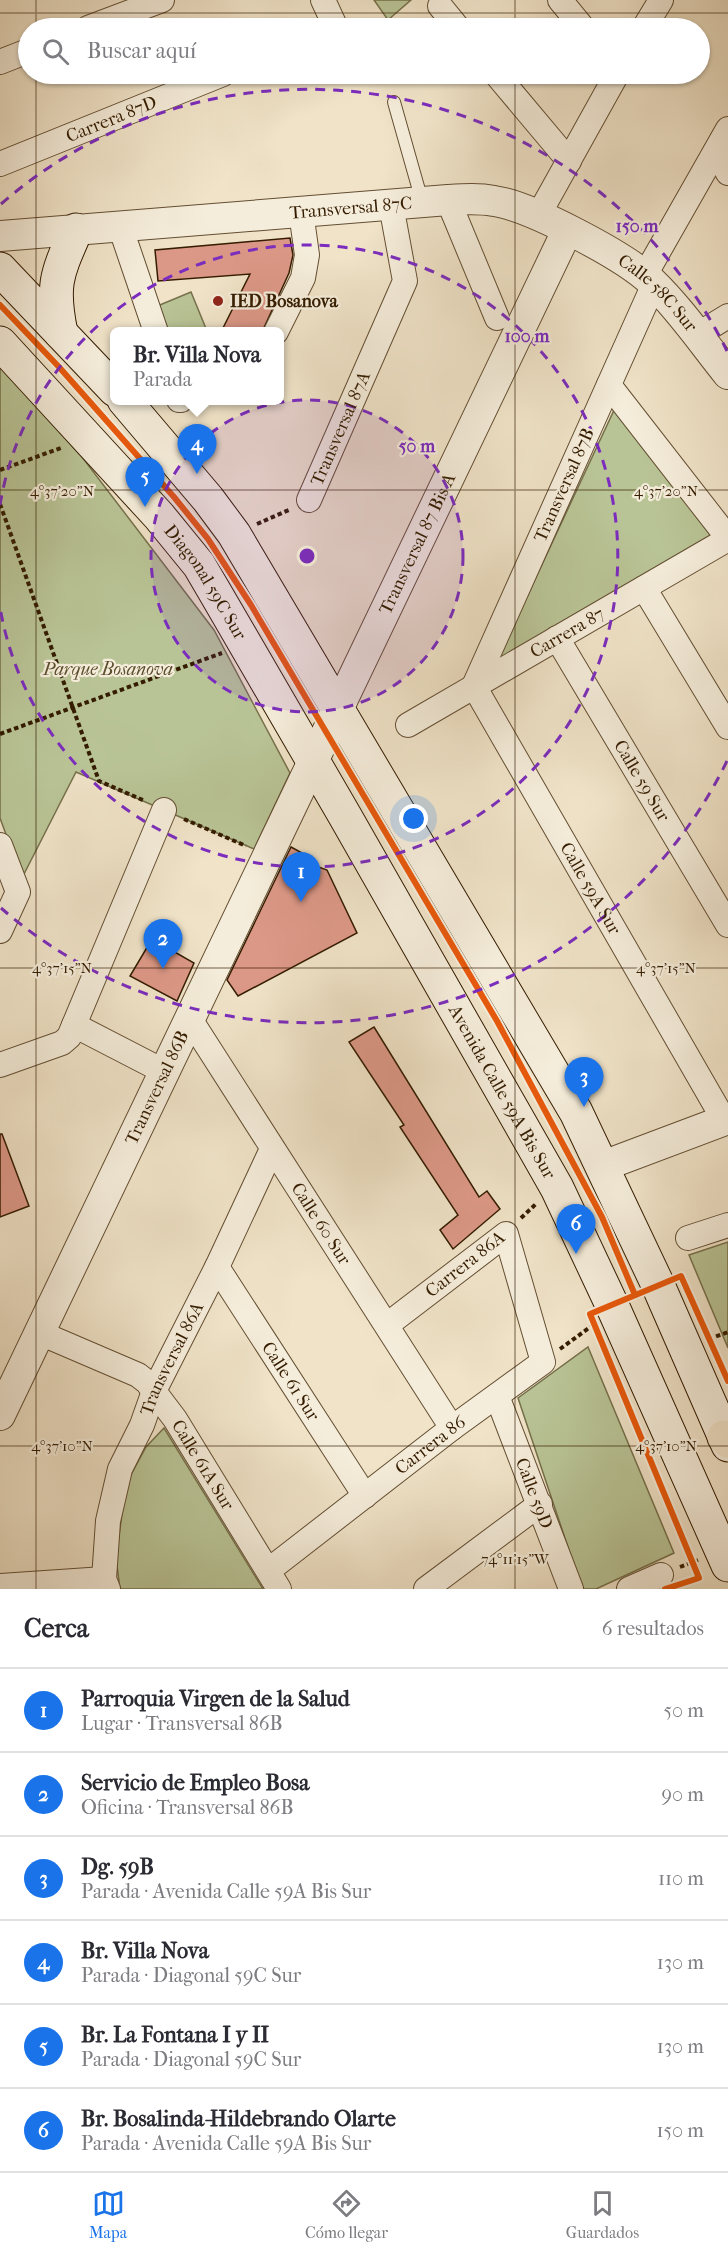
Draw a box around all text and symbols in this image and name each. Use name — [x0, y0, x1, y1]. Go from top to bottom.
search box — [18, 18, 710, 84]
icon: search — [39, 35, 72, 68]
text: Buscar aquí — [87, 38, 196, 64]
street label: Carrera 87D — [63, 92, 160, 147]
street label: Transversal 87C — [289, 193, 413, 224]
text: 150 m — [616, 216, 659, 237]
street label: Calle 58C Sur — [614, 250, 702, 336]
place label: IED Bosanova — [230, 291, 338, 312]
marker: IED Bosanova — [211, 294, 225, 308]
text: 100 m — [504, 326, 551, 347]
popup — [110, 327, 284, 405]
text: Br. Villa Nova — [133, 342, 261, 368]
text: Parada — [133, 368, 192, 391]
street label: Transversal 87A — [307, 368, 375, 489]
pin: 4 — [178, 424, 216, 474]
street label: Transversal 87B — [530, 425, 599, 545]
text: 50 m — [399, 436, 436, 457]
pin: 5 — [126, 458, 164, 507]
street label: Transversal 87 Bis A — [375, 470, 461, 618]
text: 4°37'20"N — [30, 482, 95, 500]
text: 4°37'20"N — [634, 482, 699, 500]
street label: Diagonal 59C Sur — [159, 521, 251, 644]
centre of rings — [297, 546, 317, 566]
street label: Carrera 87 — [527, 603, 608, 663]
park label: Parque Bosanova — [42, 659, 173, 680]
street label: Calle 59 Sur — [609, 736, 674, 826]
your location — [399, 804, 428, 833]
street label: Calle 59A Sur — [555, 839, 625, 939]
pin: 1 — [282, 852, 320, 902]
pin: 2 — [144, 920, 182, 969]
text: 4°37'15"N — [32, 959, 93, 977]
text: 4°37'15"N — [636, 959, 697, 977]
street label: Avenida Calle 59A Bis Sur — [443, 1000, 560, 1183]
street label: Transversal 86B — [121, 1028, 193, 1148]
pin: 3 — [564, 1058, 604, 1107]
street label: Calle 60 Sur — [287, 1179, 355, 1269]
pin: 6 — [556, 1204, 596, 1254]
street label: Carrera 86A — [421, 1227, 509, 1302]
street label: Transversal 86A — [136, 1299, 208, 1419]
street label: Calle 61 Sur — [257, 1338, 324, 1425]
street label: Carrera 86 — [391, 1412, 470, 1479]
street label: Calle 61A Sur — [167, 1416, 238, 1514]
text: 4°37'10"N — [31, 1437, 93, 1455]
text: 4°37'10"N — [635, 1437, 697, 1455]
street label: Calle 59D — [511, 1455, 557, 1532]
text: 74°11'15"W — [481, 1550, 550, 1568]
text: Cerca — [24, 1613, 89, 1644]
text: 6 resultados — [602, 1617, 704, 1640]
text: Parroquia Virgen de la Salud — [81, 1686, 350, 1712]
text: 1 — [40, 1699, 47, 1722]
text: 50 m — [663, 1699, 704, 1722]
text: Lugar · Transversal 86B — [81, 1712, 283, 1735]
text: Servicio de Empleo Bosa — [81, 1770, 309, 1796]
text: 2 — [38, 1783, 49, 1806]
text: 90 m — [662, 1783, 704, 1806]
text: Oficina · Transversal 86B — [81, 1796, 293, 1819]
text: Dg. 59B — [81, 1854, 154, 1880]
text: 3 — [39, 1867, 48, 1890]
text: 110 m — [658, 1867, 704, 1890]
text: Parada · Avenida Calle 59A Bis Sur — [81, 1880, 371, 1903]
text: Br. Villa Nova — [81, 1938, 209, 1964]
text: 4 — [38, 1951, 49, 1974]
text: 130 m — [657, 1951, 704, 1974]
text: Parada · Diagonal 59C Sur — [81, 1964, 301, 1987]
text: Br. La Fontana I y II — [81, 2022, 269, 2048]
text: 5 — [39, 2035, 48, 2058]
text: 130 m — [657, 2035, 704, 2058]
text: Parada · Diagonal 59C Sur — [81, 2048, 301, 2071]
text: Br. Bosalinda-Hildebrando Olarte — [81, 2106, 396, 2132]
text: 6 — [38, 2119, 49, 2142]
text: 150 m — [656, 2119, 704, 2142]
text: Parada · Avenida Calle 59A Bis Sur — [81, 2132, 371, 2155]
tab: Mapa — [89, 2187, 127, 2242]
tab: Cómo llegar — [305, 2187, 388, 2242]
tab: Guardados — [566, 2187, 639, 2242]

